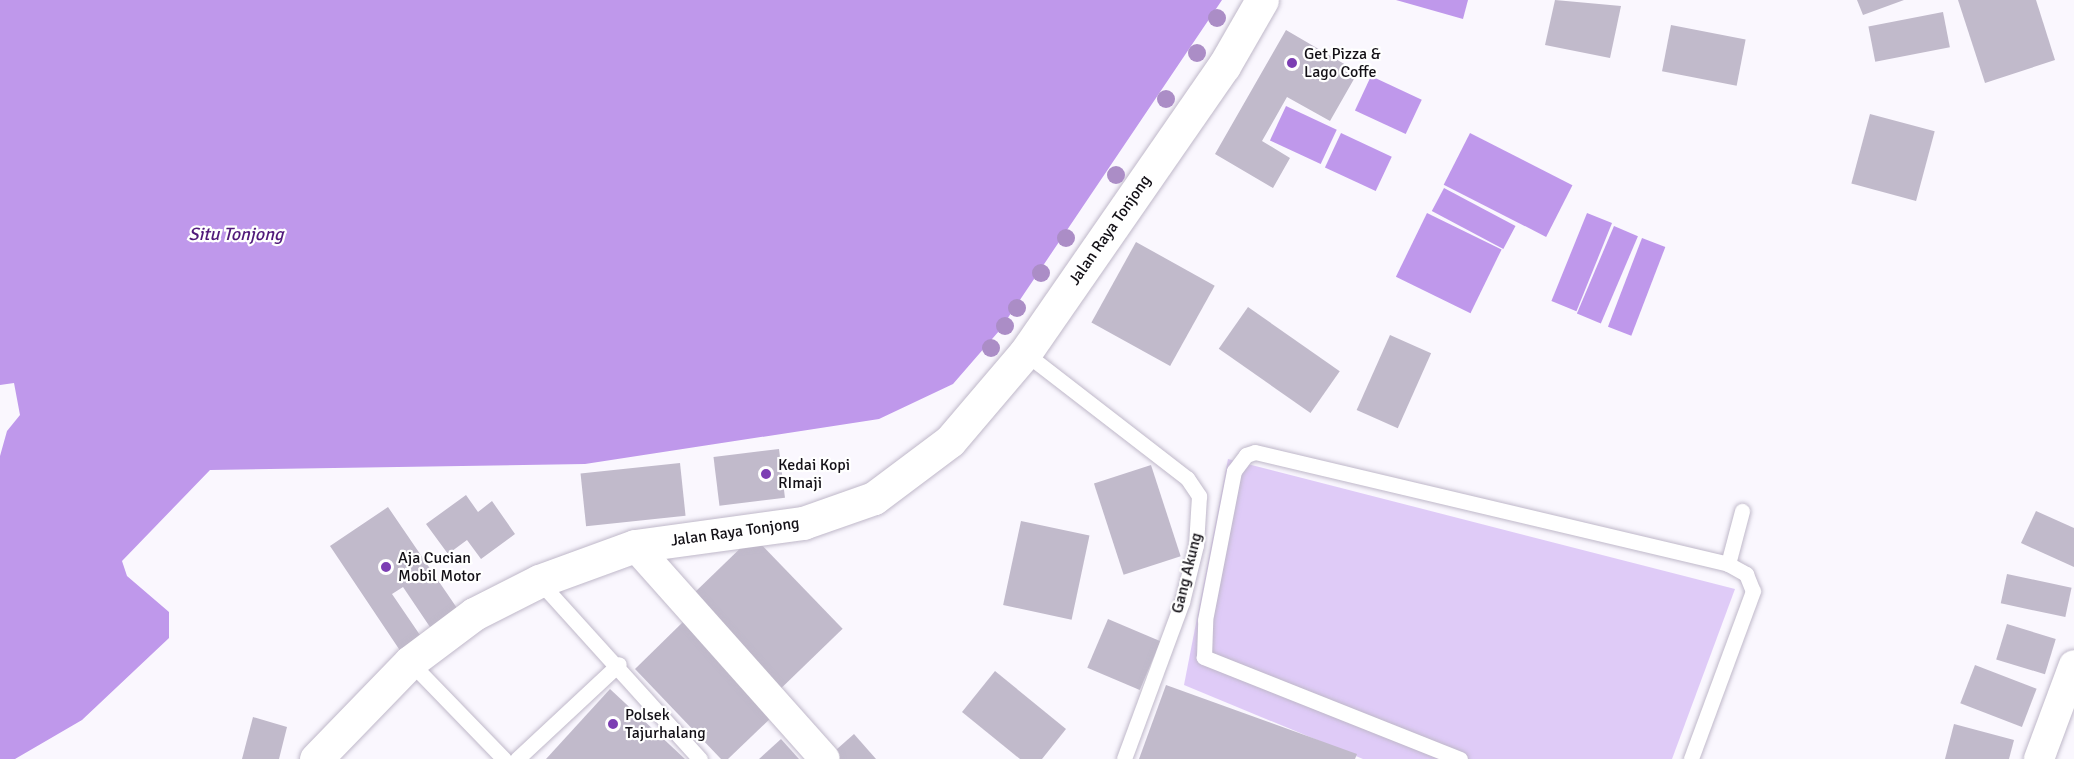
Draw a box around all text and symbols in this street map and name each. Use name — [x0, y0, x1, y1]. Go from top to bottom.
place label: Get Pizza & Lago Coffe — [1304, 44, 1381, 82]
marker: Get Pizza & Lago Coffe — [1285, 56, 1299, 70]
street label: Jalan Raya Tonjong — [1065, 171, 1155, 289]
water label: Situ Tonjong — [188, 223, 284, 245]
place label: Kedai Kopi RImaji — [778, 455, 850, 493]
marker: Kedai Kopi RImaji — [759, 467, 773, 481]
street label: Jalan Raya Tonjong — [669, 513, 801, 551]
street label: Gang Akung — [1168, 531, 1206, 615]
place label: Aja Cucian Mobil Motor — [398, 548, 481, 586]
marker: Aja Cucian Mobil Motor — [379, 560, 393, 574]
place label: Polsek Tajurhalang — [625, 705, 706, 743]
marker: Polsek Tajurhalang — [606, 717, 620, 731]

